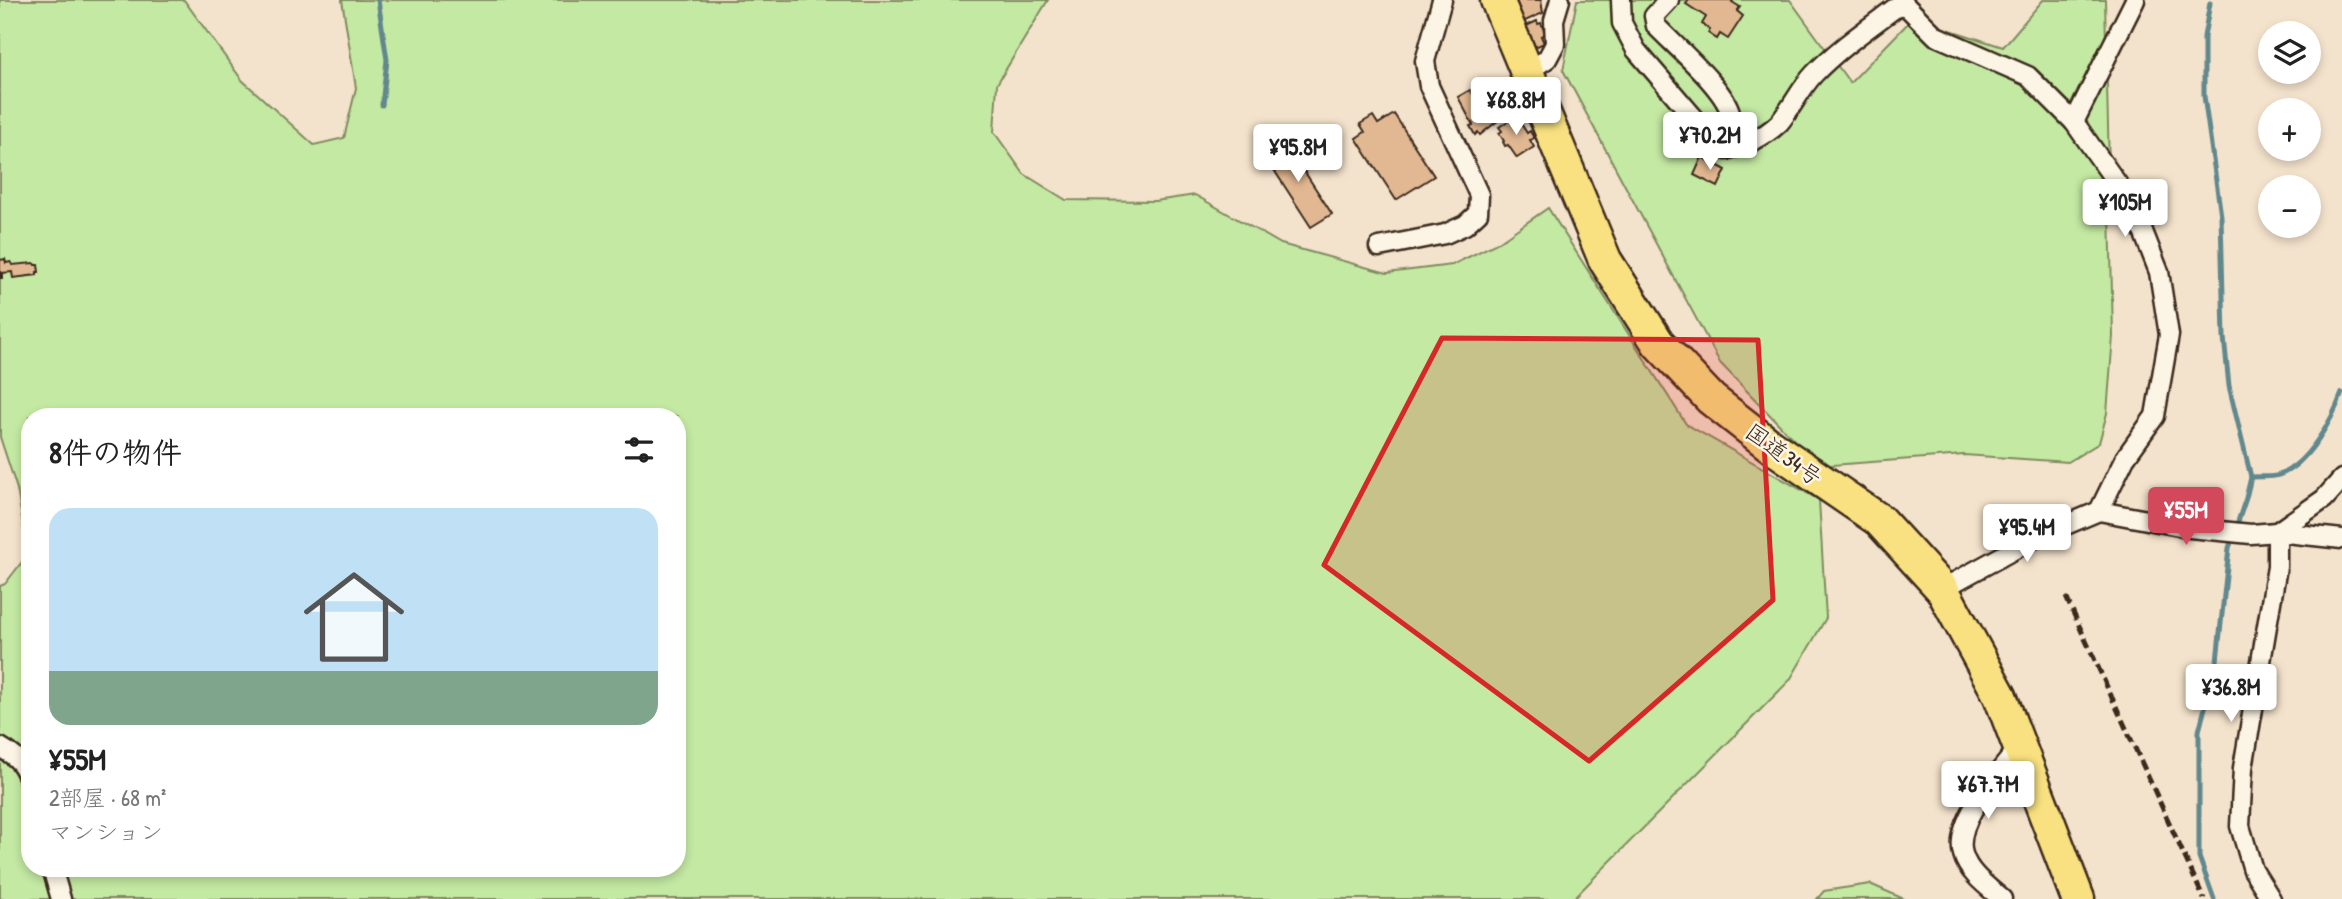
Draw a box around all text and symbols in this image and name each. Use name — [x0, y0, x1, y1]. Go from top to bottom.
map controls — [2258, 21, 2321, 238]
button: layers — [2258, 21, 2321, 84]
pin: ¥68.8M — [1459, 78, 1573, 137]
text: ¥68.8M — [1487, 84, 1545, 115]
button: + — [2258, 98, 2321, 161]
pin: ¥70.2M — [1653, 113, 1767, 172]
text: ¥70.2M — [1679, 119, 1741, 150]
pin: ¥95.8M — [1241, 124, 1355, 184]
text: ¥95.8M — [1269, 131, 1327, 162]
button: − — [2258, 175, 2321, 238]
pin: ¥105M — [2076, 180, 2174, 239]
text: ¥105M — [2099, 186, 2151, 217]
street label: 国道34号 — [1739, 416, 1829, 492]
icon: filters — [620, 431, 658, 469]
text: 8件の物件 — [49, 432, 182, 472]
pin: ¥55M — [2145, 488, 2227, 547]
text: ¥55M — [2164, 494, 2208, 525]
pin: ¥95.4M — [1970, 504, 2084, 564]
text: ¥95.4M — [1999, 511, 2055, 542]
icon: home — [291, 554, 417, 680]
pin: ¥36.8M — [2174, 664, 2288, 724]
text: ¥36.8M — [2202, 671, 2260, 702]
text: ¥55M — [49, 739, 106, 779]
pin: ¥67.7M — [1931, 762, 2045, 821]
text: ¥67.7M — [1957, 768, 2019, 799]
text: 2部屋 · 68 m² — [49, 782, 166, 813]
text: マンション — [49, 816, 163, 847]

